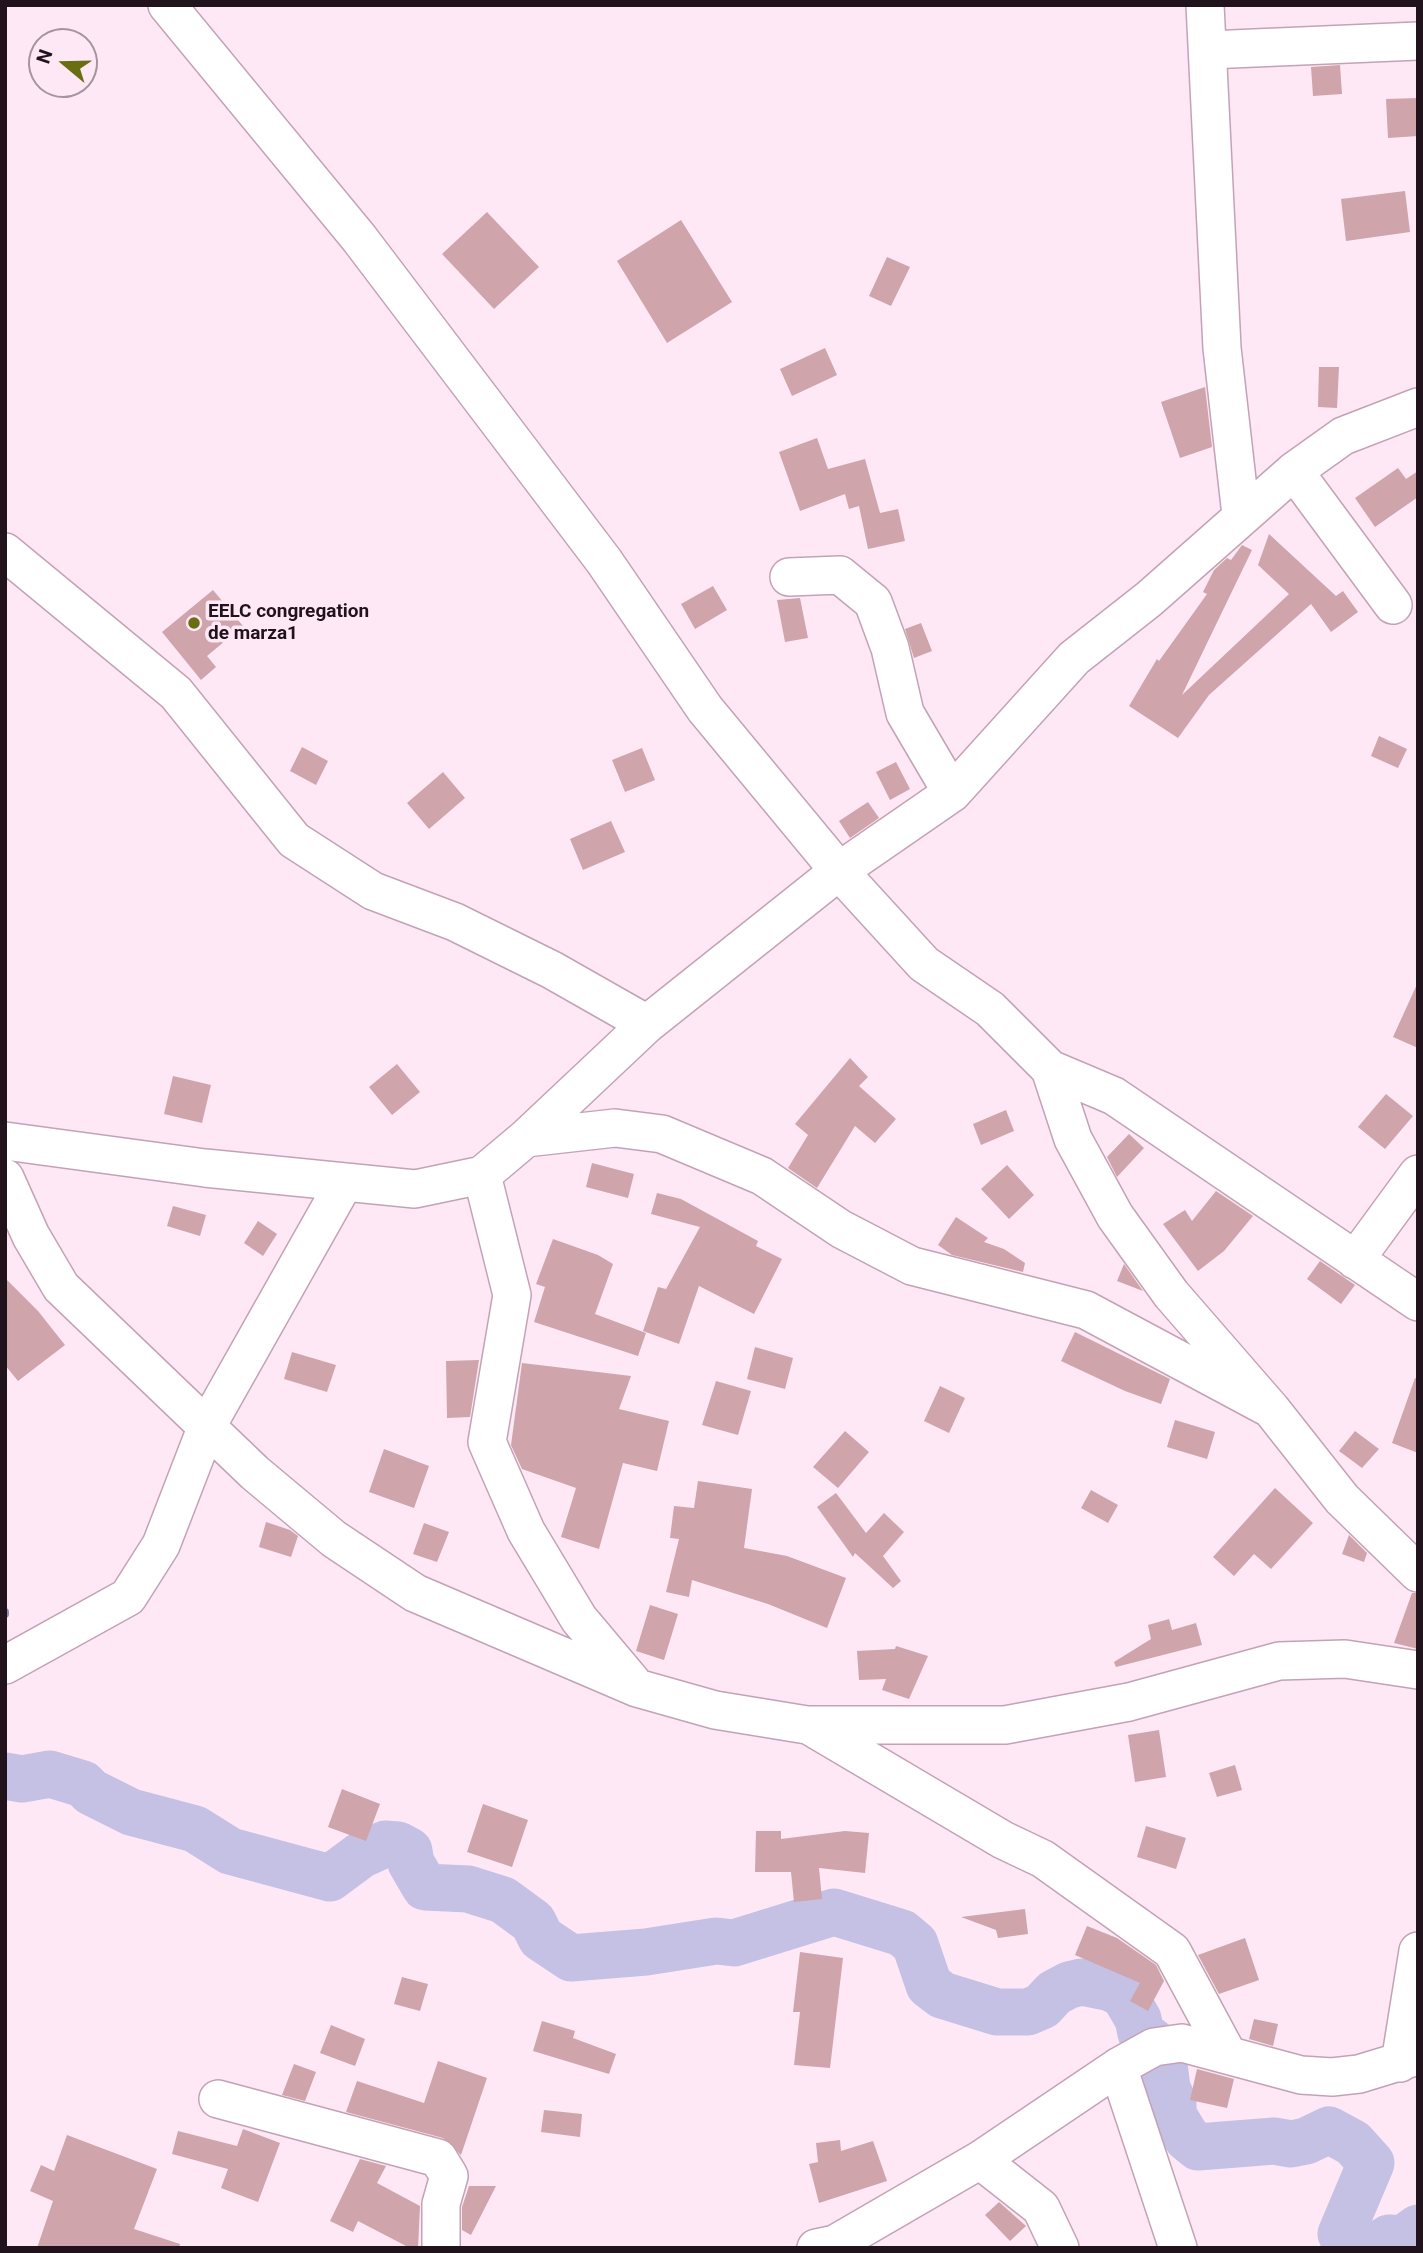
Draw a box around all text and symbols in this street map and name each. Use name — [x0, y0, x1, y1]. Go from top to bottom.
north arrow — [28, 28, 98, 98]
text: N — [32, 47, 58, 67]
place label: EELC congregation de marza1 — [208, 601, 369, 645]
marker: EELC congregation de marza1 — [186, 615, 202, 631]

